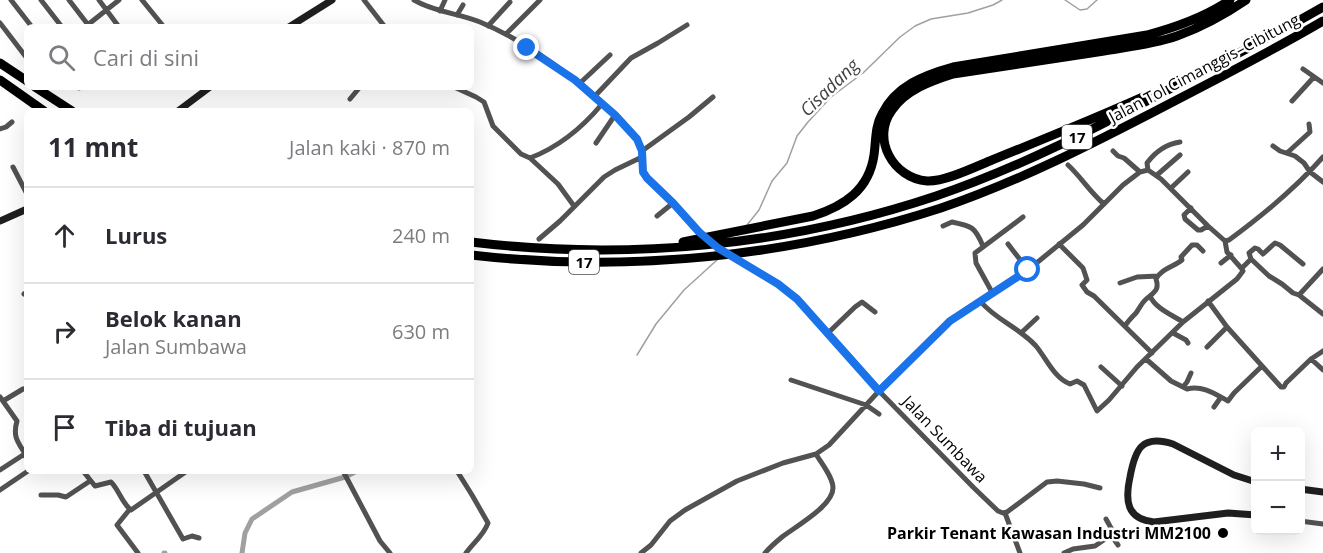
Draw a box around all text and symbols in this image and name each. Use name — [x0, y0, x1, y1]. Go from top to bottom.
street label: Jalan Tol Cimanggis–Cibitung — [1103, 8, 1304, 129]
search box — [24, 24, 474, 90]
route end — [513, 34, 539, 60]
icon: search — [45, 41, 78, 74]
text: Cari di sini — [93, 42, 199, 72]
water label: Cisadang — [794, 52, 864, 121]
road number: 17 — [1062, 125, 1092, 149]
text: 11 mnt — [48, 129, 138, 165]
text: Jalan kaki · 870 m — [289, 134, 450, 161]
icon: ahead — [48, 219, 81, 252]
text: Lurus — [105, 220, 167, 250]
text: 240 m — [392, 222, 450, 249]
road number: 17 — [569, 250, 599, 274]
route start — [1014, 256, 1040, 282]
text: Belok kanan — [105, 303, 242, 333]
icon: right — [48, 315, 81, 348]
text: 630 m — [392, 318, 450, 345]
text: Jalan Sumbawa — [105, 333, 247, 360]
street label: Jalan Sumbawa — [896, 389, 992, 487]
icon: arrive — [48, 411, 81, 444]
text: Tiba di tujuan — [105, 412, 257, 442]
map controls — [1251, 427, 1305, 535]
button: + — [1251, 427, 1305, 481]
button: − — [1251, 481, 1305, 535]
place label: Parkir Tenant Kawasan Industri MM2100 — [887, 522, 1211, 544]
marker: Parkir Tenant Kawasan Industri MM2100 — [1216, 526, 1230, 540]

